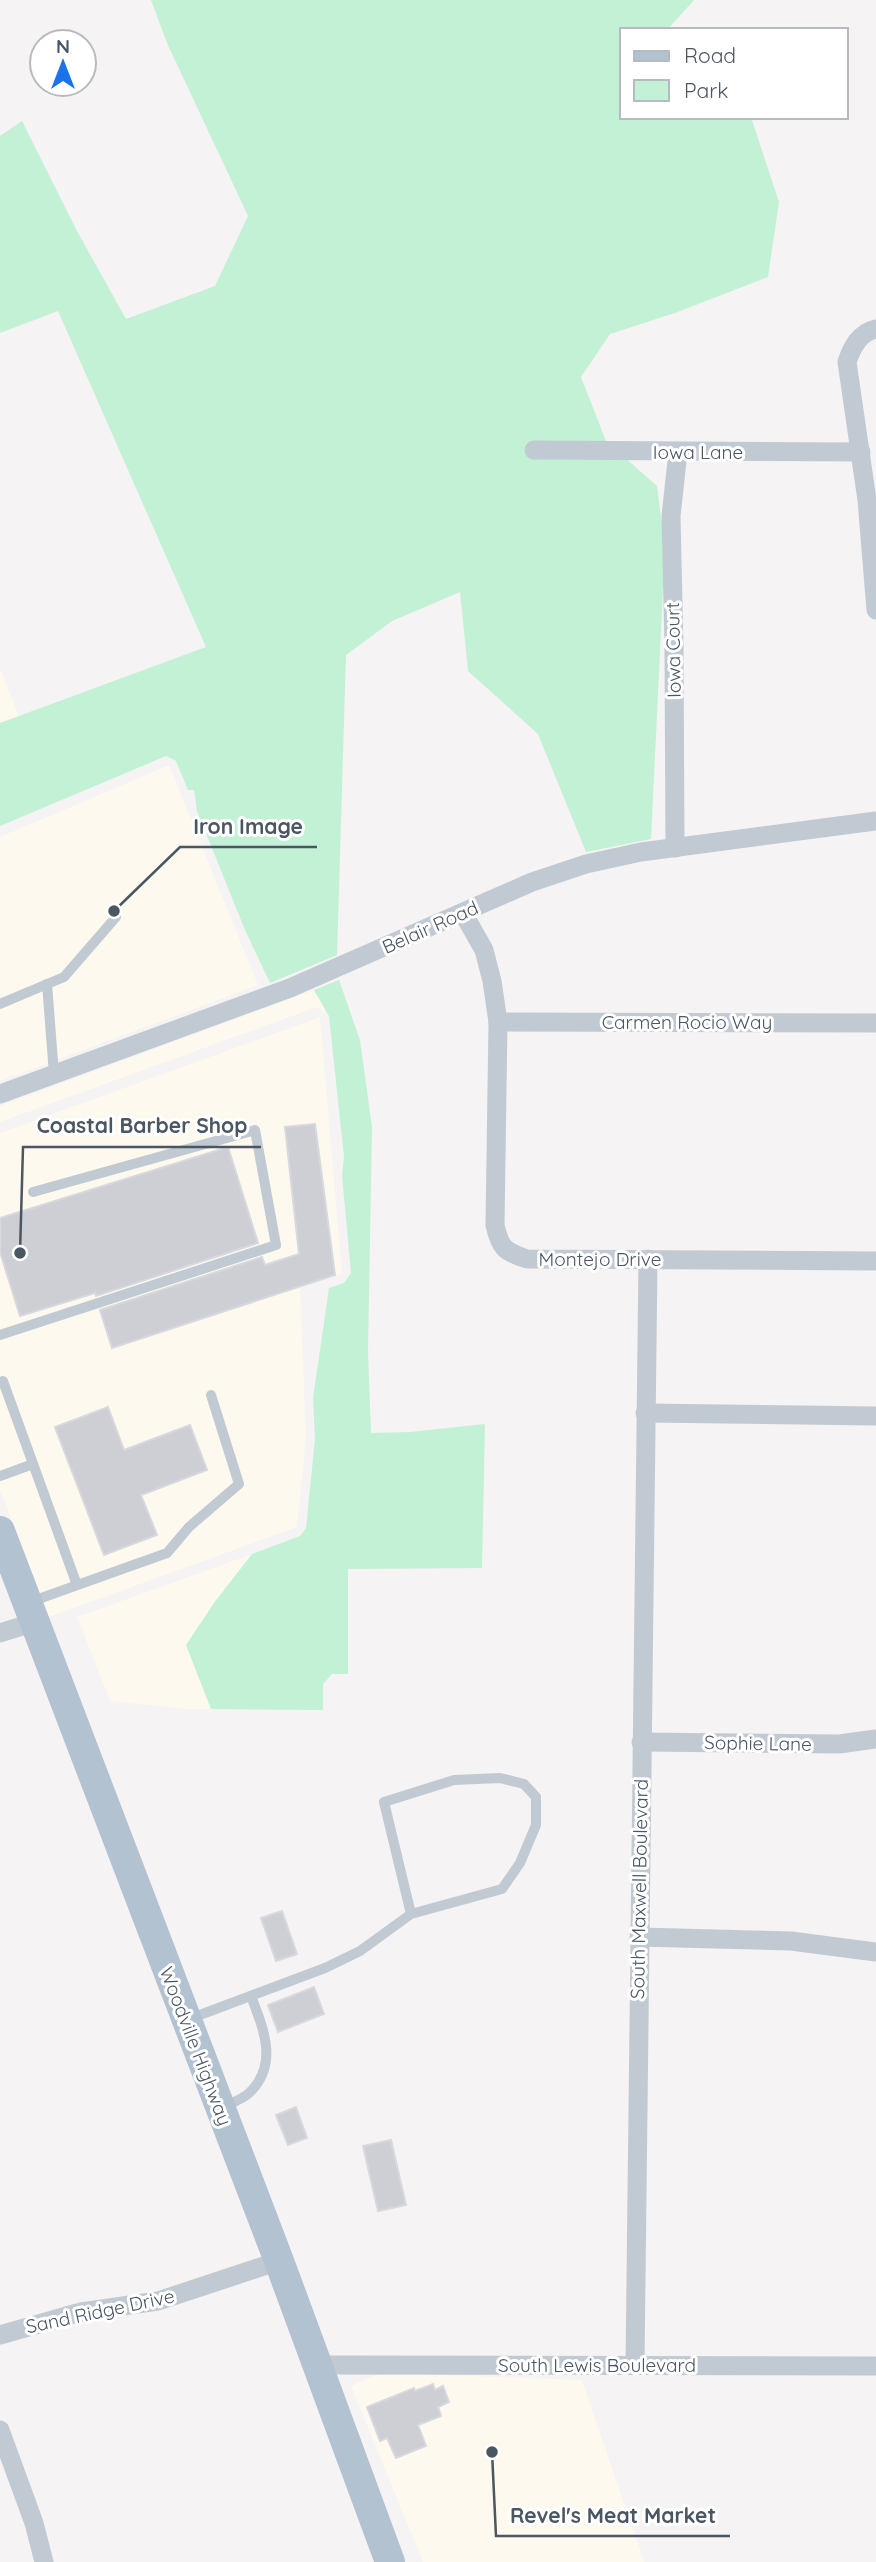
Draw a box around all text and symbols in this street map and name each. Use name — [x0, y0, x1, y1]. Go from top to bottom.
north arrow — [28, 28, 98, 98]
legend — [620, 28, 848, 119]
text: N — [56, 34, 70, 58]
text: Road — [684, 42, 736, 68]
text: Park — [684, 77, 728, 103]
street label: Iowa Lane — [653, 440, 743, 464]
street label: Iowa Court — [660, 602, 686, 698]
callout: Iron Image — [180, 805, 317, 847]
text: Iron Image — [193, 813, 303, 839]
street label: Belair Road — [378, 895, 482, 959]
street label: Carmen Rocio Way — [602, 1010, 772, 1034]
callout: Coastal Barber Shop — [23, 1105, 261, 1147]
text: Coastal Barber Shop — [37, 1112, 247, 1138]
street label: Montejo Drive — [539, 1247, 661, 1271]
street label: Sophie Lane — [704, 1730, 812, 1756]
street label: South Maxwell Boulevard — [625, 1779, 653, 1999]
street label: Woodville Highway — [155, 1963, 237, 2129]
street label: Sand Ridge Drive — [23, 2284, 177, 2338]
street label: South Lewis Boulevard — [498, 2353, 696, 2377]
callout: Revel's Meat Market — [496, 2494, 730, 2536]
text: Revel's Meat Market — [510, 2502, 716, 2528]

